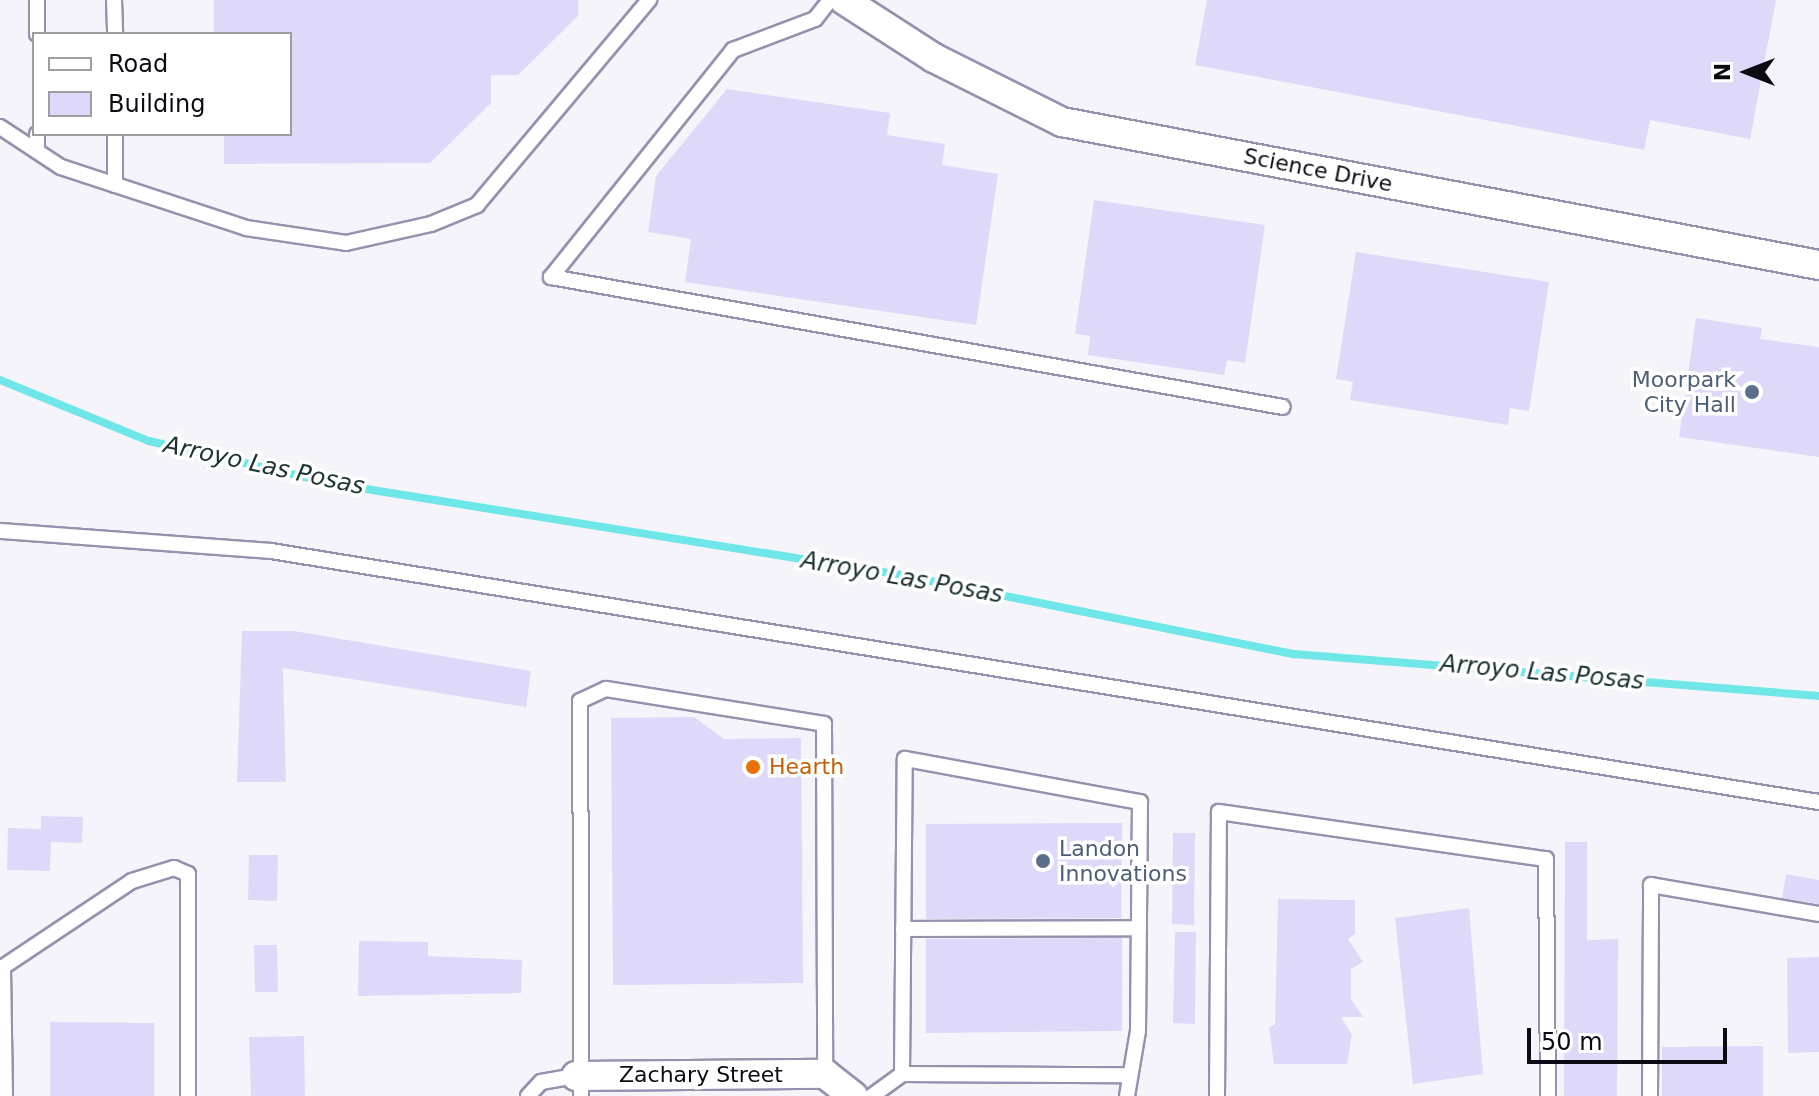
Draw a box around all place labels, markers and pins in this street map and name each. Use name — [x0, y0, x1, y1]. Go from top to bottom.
place label: Moorpark City Hall — [1632, 366, 1736, 418]
marker: Moorpark City Hall — [1743, 383, 1761, 401]
place label: Hearth — [769, 754, 844, 780]
marker: Hearth — [744, 758, 762, 776]
place label: Landon Innovations — [1059, 835, 1187, 886]
marker: Landon Innovations — [1034, 852, 1052, 870]

